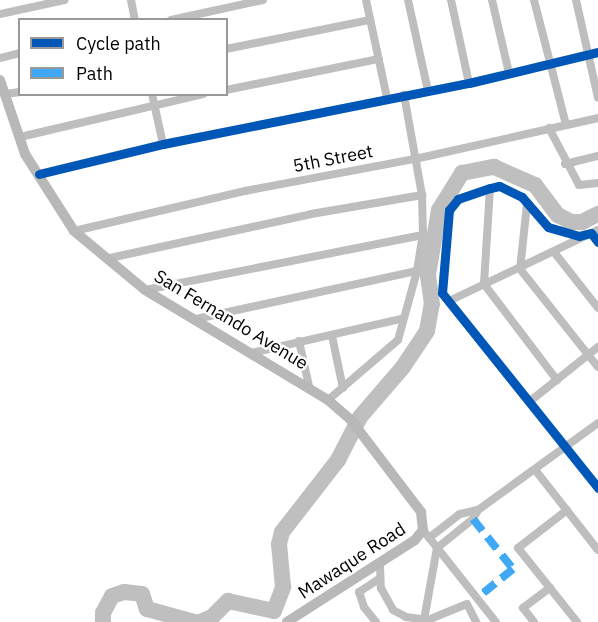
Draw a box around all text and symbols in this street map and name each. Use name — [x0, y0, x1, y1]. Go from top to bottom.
legend — [18, 18, 228, 96]
text: Cycle path — [76, 32, 161, 55]
text: Path — [76, 62, 113, 85]
street label: 5th Street — [291, 141, 375, 177]
street label: San Fernando Avenue — [150, 266, 312, 374]
street label: Mawaque Road — [294, 518, 410, 604]

